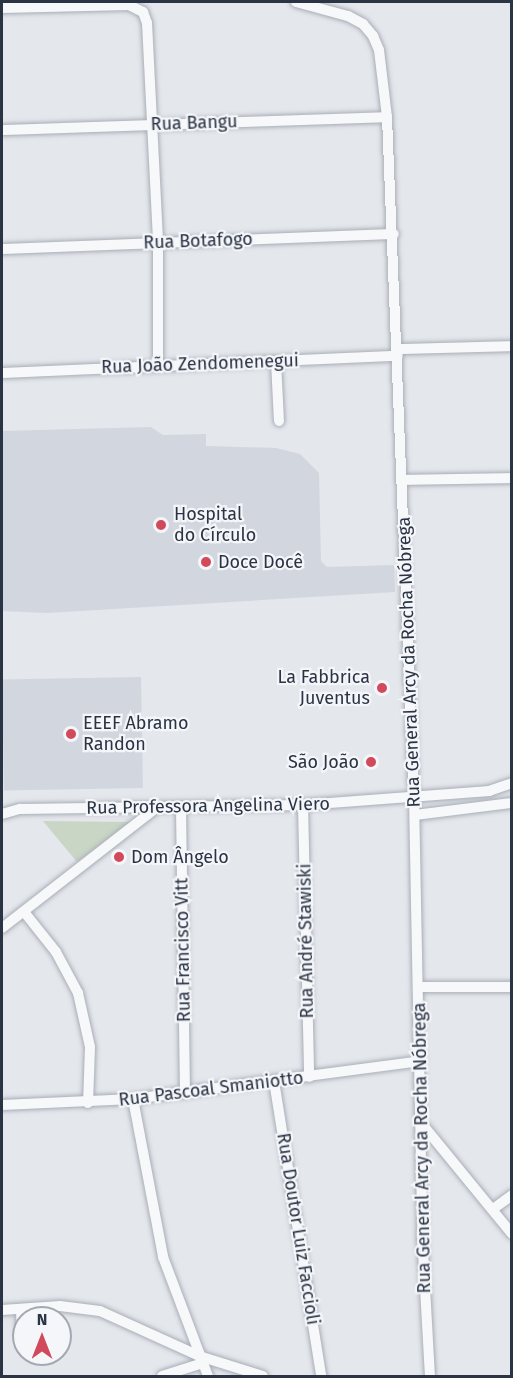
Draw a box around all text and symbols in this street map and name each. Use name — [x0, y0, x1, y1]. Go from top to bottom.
street label: Rua Bangu — [150, 111, 238, 135]
street label: Rua Botafogo — [143, 228, 253, 254]
street label: Rua João Zendomenegui — [101, 350, 299, 378]
place label: Hospital do Círculo — [174, 504, 256, 546]
marker: Hospital do Círculo — [152, 516, 170, 534]
street label: Rua General Arcy da Rocha Nóbrega — [393, 516, 425, 808]
place label: Doce Docê — [218, 551, 303, 573]
marker: Doce Docê — [199, 555, 213, 569]
place label: La Fabbrica Juventus — [277, 667, 370, 710]
marker: La Fabbrica Juventus — [375, 681, 389, 695]
place label: EEEF Abramo Randon — [83, 713, 189, 756]
marker: EEEF Abramo Randon — [64, 727, 78, 741]
place label: São João — [288, 751, 359, 773]
marker: São João — [364, 755, 378, 769]
street label: Rua Professora Angelina Viero — [86, 793, 330, 819]
place label: Dom Ângelo — [131, 846, 229, 868]
marker: Dom Ângelo — [112, 850, 126, 864]
street label: Rua André Stawiski — [294, 863, 318, 1019]
street label: Rua Francisco Vitt — [171, 878, 195, 1022]
street label: Rua General Arcy da Rocha Nóbrega — [409, 1002, 435, 1294]
street label: Rua Pascoal Smaniotto — [117, 1067, 305, 1111]
street label: Rua Doutor Luiz Faccioli — [272, 1131, 324, 1327]
north arrow — [12, 1306, 72, 1366]
text: N — [37, 1310, 47, 1329]

